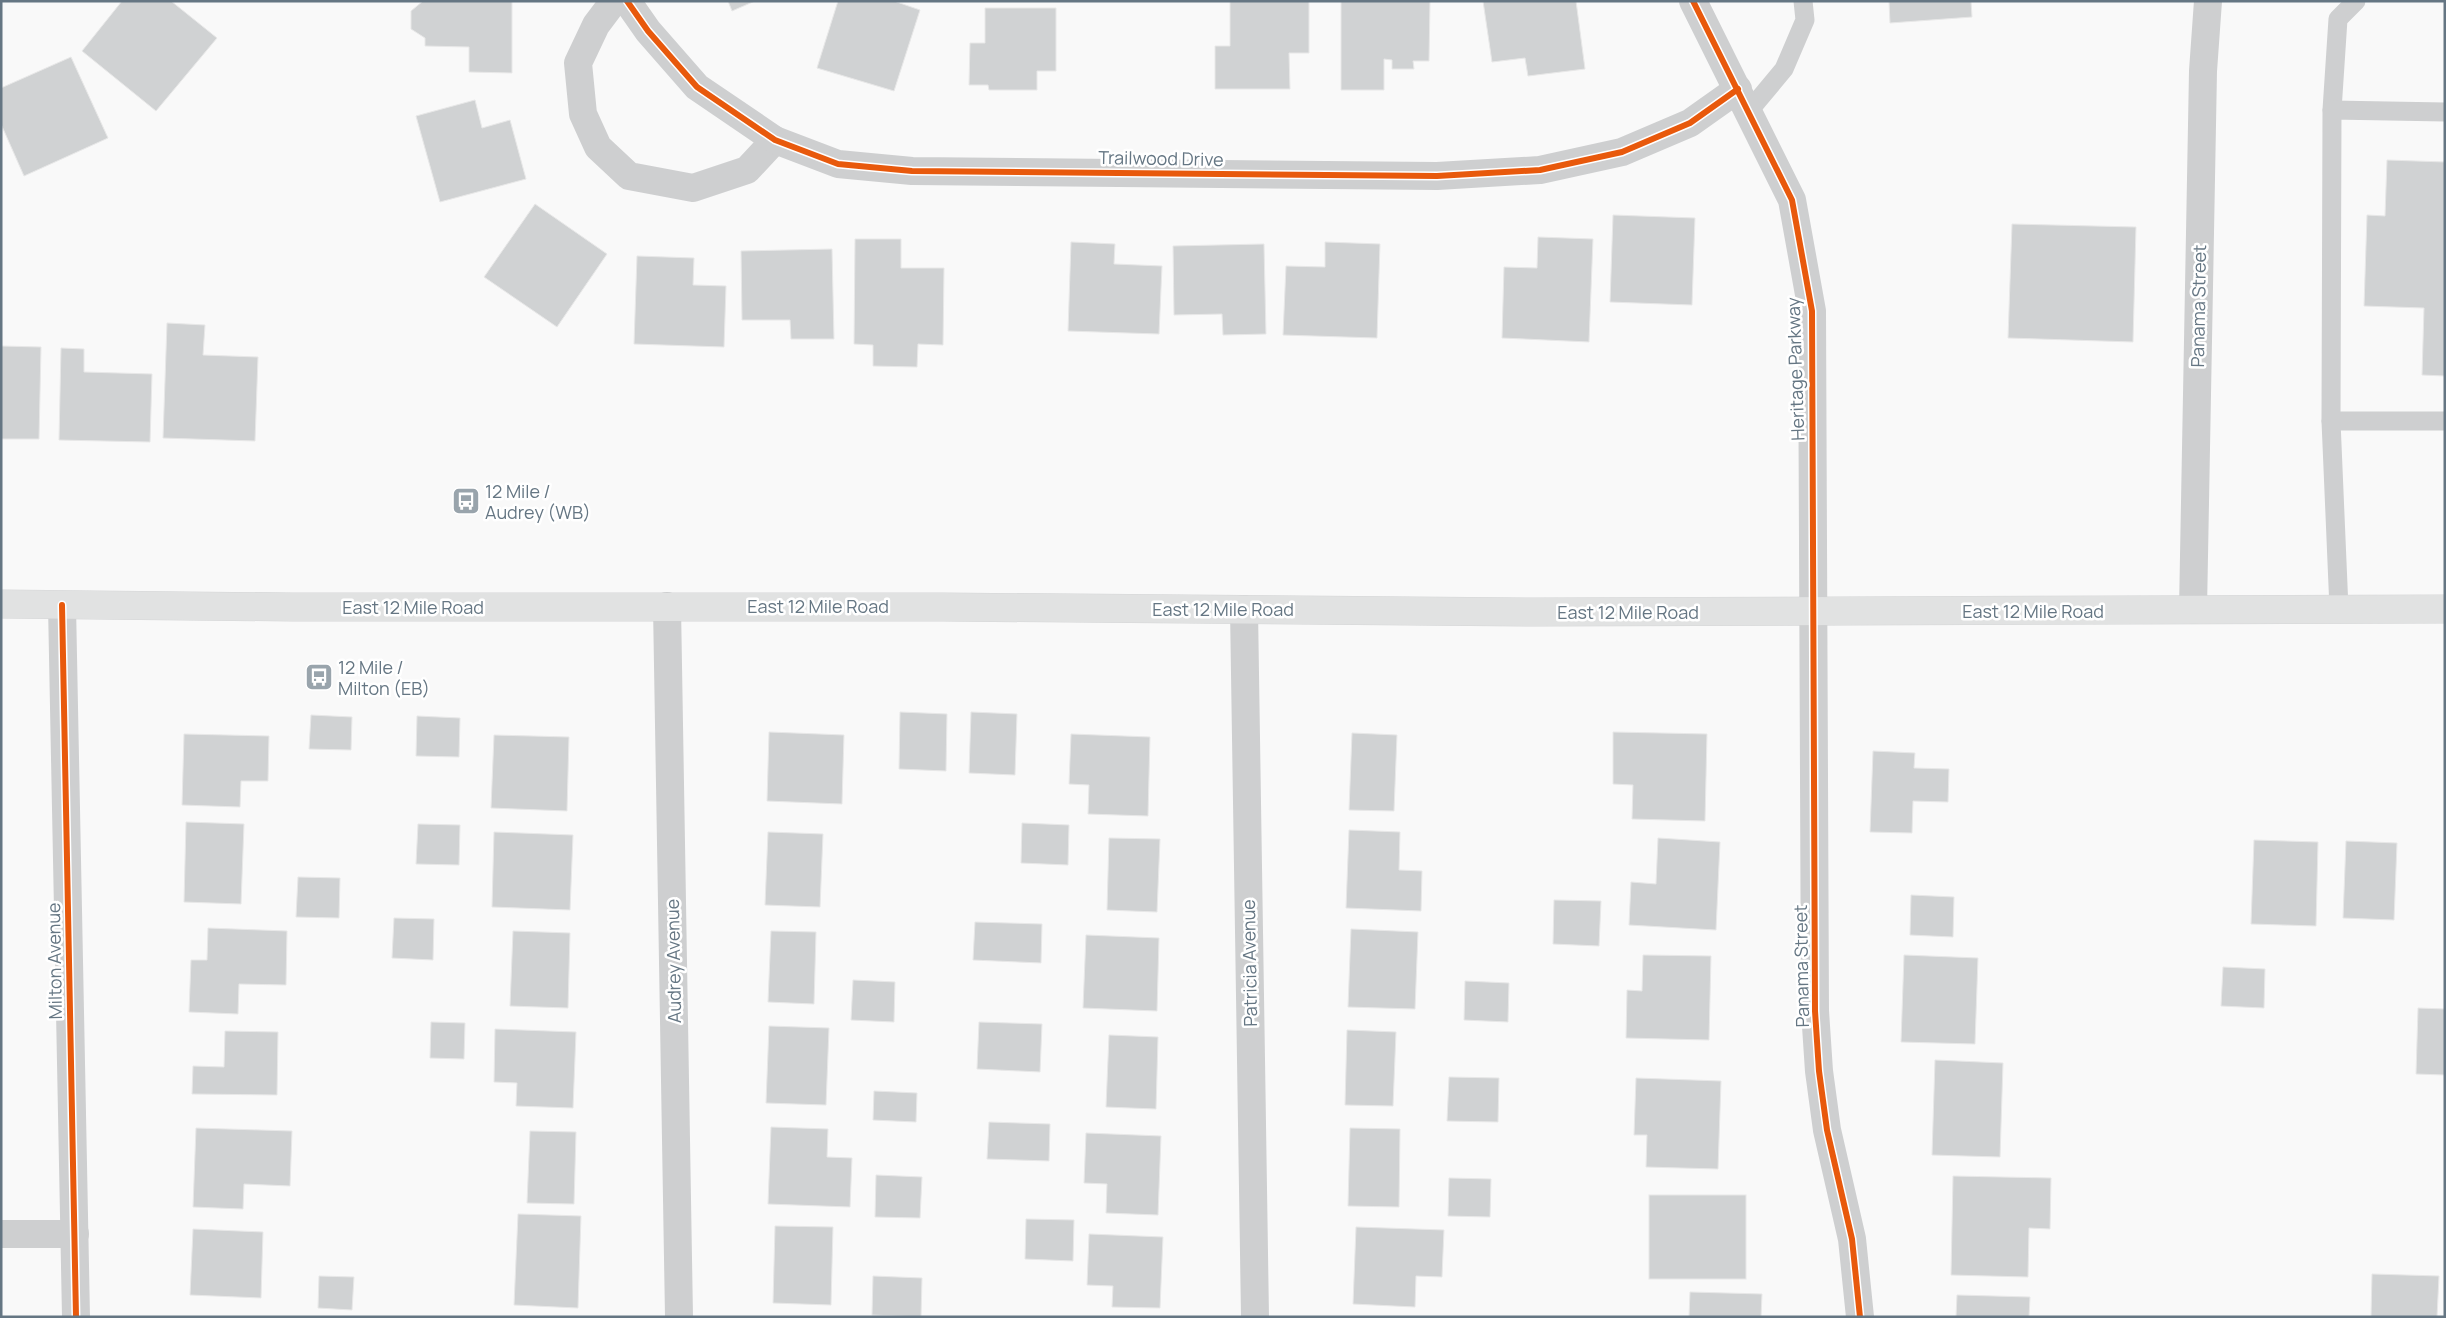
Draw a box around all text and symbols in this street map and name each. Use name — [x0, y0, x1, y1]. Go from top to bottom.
street label: Trailwood Drive — [1098, 145, 1224, 171]
street label: Panama Street — [2185, 244, 2211, 368]
street label: Heritage Parkway — [1780, 296, 1809, 441]
place label: 12 Mile / Audrey (WB) — [485, 479, 591, 524]
bus stop icon: 12 Mile / Audrey (WB) — [451, 486, 481, 516]
street label: East 12 Mile Road — [747, 594, 889, 618]
street label: East 12 Mile Road — [342, 595, 484, 619]
street label: East 12 Mile Road — [1152, 597, 1294, 621]
street label: East 12 Mile Road — [1962, 599, 2104, 623]
street label: East 12 Mile Road — [1557, 600, 1699, 624]
place label: 12 Mile / Milton (EB) — [338, 655, 430, 700]
bus stop icon: 12 Mile / Milton (EB) — [304, 662, 334, 692]
street label: Audrey Avenue — [660, 899, 686, 1023]
street label: Patricia Avenue — [1236, 899, 1262, 1027]
street label: Milton Avenue — [41, 902, 67, 1020]
street label: Panama Street — [1788, 904, 1814, 1028]

